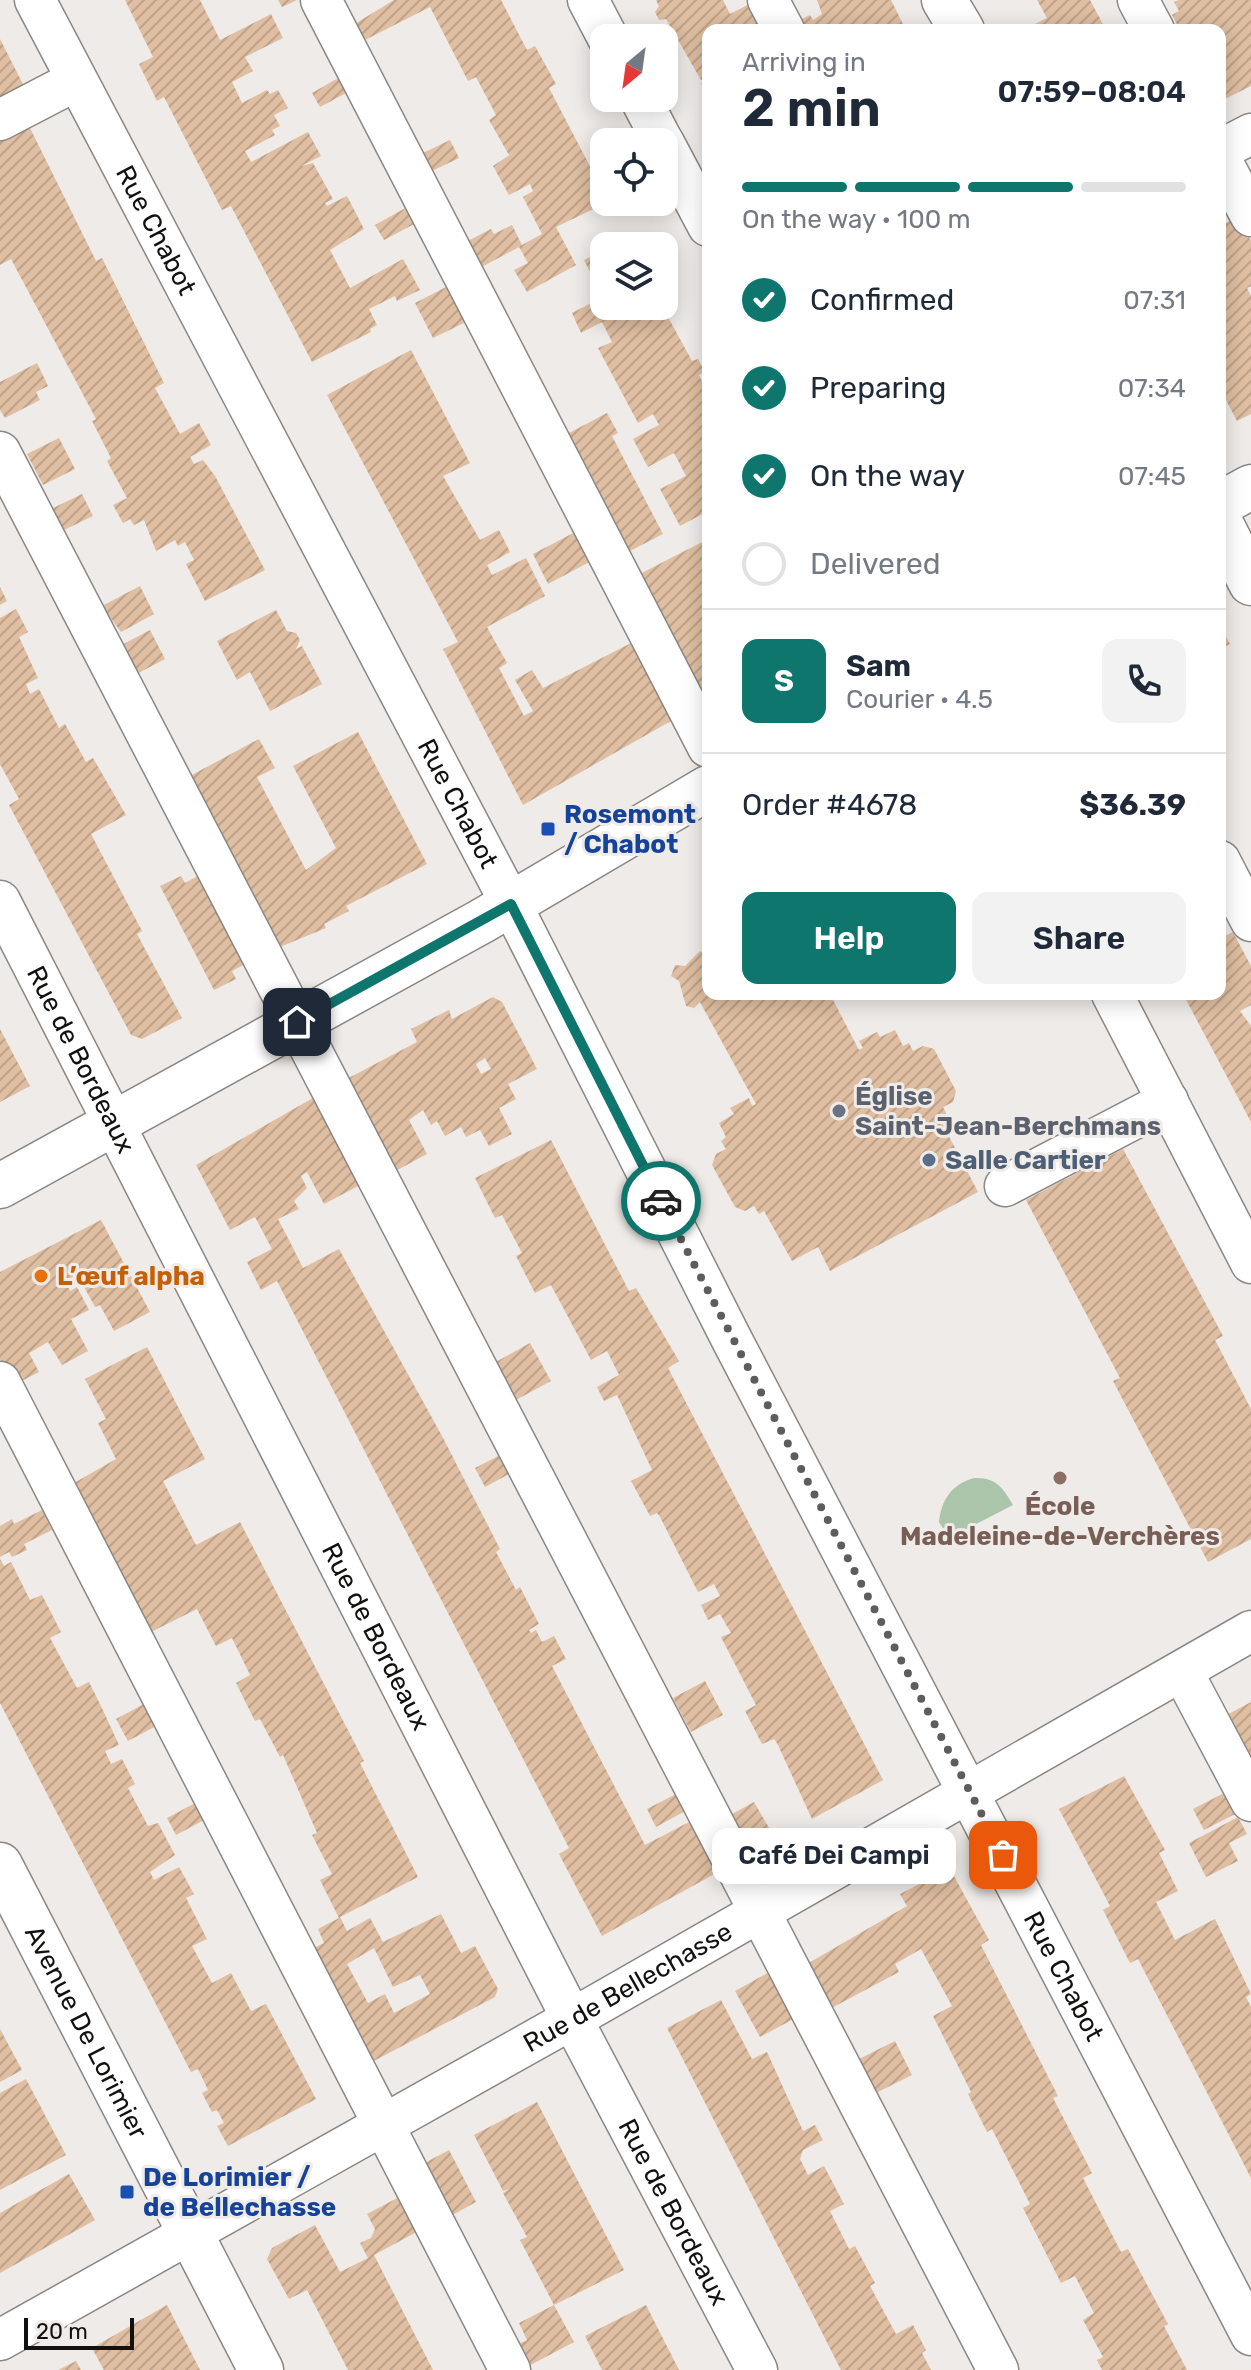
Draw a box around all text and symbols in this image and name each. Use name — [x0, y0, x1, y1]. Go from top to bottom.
north arrow — [590, 24, 678, 112]
map controls — [590, 24, 678, 320]
text: Arriving in — [742, 47, 866, 78]
text: 07:59–08:04 — [998, 74, 1186, 110]
text: 2 min — [742, 77, 881, 139]
button: locate — [590, 128, 678, 216]
street label: Rue Chabot — [109, 160, 203, 300]
text: On the way · 100 m — [742, 204, 971, 235]
button: layers — [590, 232, 678, 320]
icon: check — [742, 278, 786, 322]
text: Confirmed — [810, 282, 954, 318]
text: 07:31 — [1123, 285, 1186, 316]
icon: check — [742, 366, 786, 410]
text: Preparing — [810, 370, 946, 406]
text: 07:34 — [1118, 373, 1186, 404]
icon: check — [742, 454, 786, 498]
text: On the way — [810, 458, 965, 494]
text: 07:45 — [1118, 461, 1186, 492]
text: Delivered — [810, 546, 941, 582]
button: phone — [1102, 639, 1186, 723]
text: Sam — [846, 648, 911, 684]
text: S — [774, 663, 794, 699]
text: Courier · 4.5 — [846, 684, 993, 715]
street label: Rue Chabot — [411, 734, 505, 873]
text: Order #4678 — [742, 787, 917, 823]
text: $36.39 — [1079, 787, 1186, 823]
place label: Rosemont / Chabot — [564, 799, 696, 860]
marker: Rosemont / Chabot — [539, 820, 557, 838]
button: Help — [742, 892, 956, 984]
button: Share — [972, 892, 1186, 984]
street label: Rue de Bordeaux — [20, 961, 142, 1158]
pin — [263, 988, 331, 1056]
icon: home — [275, 1000, 319, 1044]
place label: Église Saint-Jean-Berchmans — [855, 1081, 1161, 1142]
marker: Église Saint-Jean-Berchmans — [830, 1102, 848, 1120]
place label: Salle Cartier — [945, 1145, 1106, 1176]
marker: Salle Cartier — [920, 1151, 938, 1169]
courier — [621, 1161, 701, 1241]
icon: car — [639, 1179, 683, 1223]
place label: L’œuf alpha — [57, 1261, 205, 1292]
marker: L’œuf alpha — [32, 1267, 50, 1285]
marker: École Madeleine-de-Verchères — [1051, 1469, 1069, 1487]
place label: École Madeleine-de-Verchères — [900, 1491, 1220, 1552]
street label: Rue de Bordeaux — [315, 1538, 437, 1735]
pin — [969, 1821, 1037, 1889]
callout: Café Dei Campi — [711, 1827, 955, 1883]
icon: bag — [981, 1833, 1025, 1877]
text: Café Dei Campi — [738, 1840, 930, 1871]
street label: Rue Chabot — [1017, 1906, 1110, 2046]
street label: Rue de Bellechasse — [518, 1915, 737, 2059]
street label: Avenue De Lorimier — [18, 1920, 154, 2144]
street label: Rue de Bordeaux — [612, 2114, 735, 2310]
place label: De Lorimier / de Bellechasse — [143, 2162, 336, 2223]
marker: De Lorimier / de Bellechasse — [118, 2183, 136, 2201]
scale bar — [24, 2314, 134, 2350]
text: 20 m — [36, 2318, 88, 2345]

